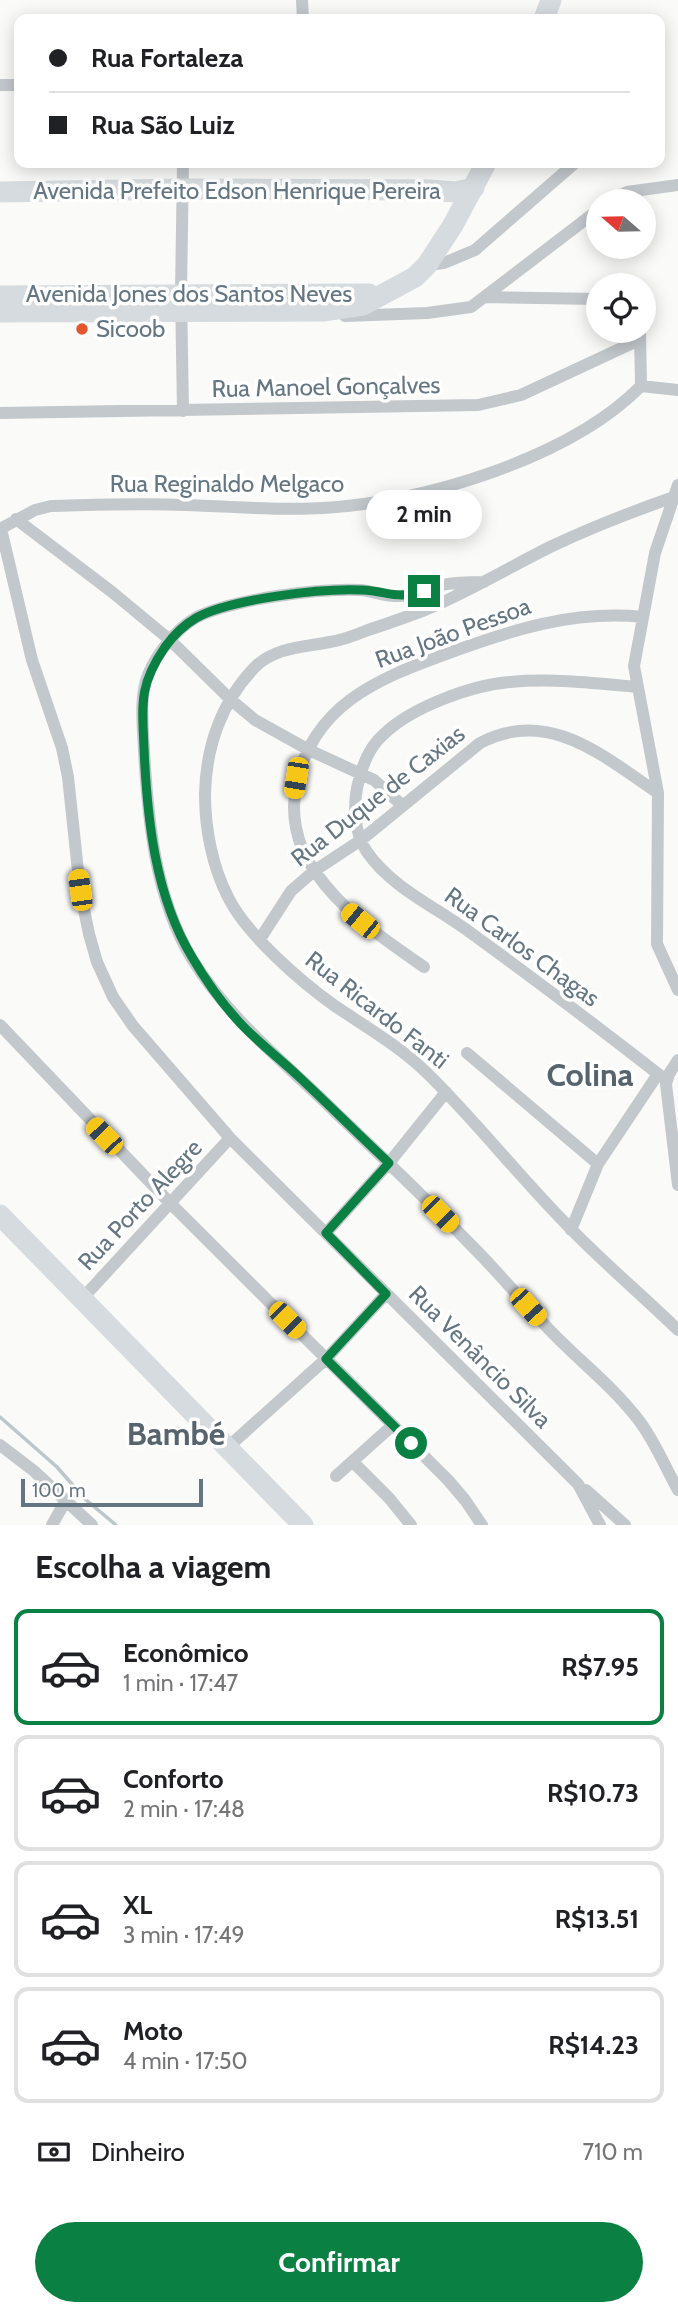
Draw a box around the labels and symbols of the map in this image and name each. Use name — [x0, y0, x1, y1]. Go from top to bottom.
street label: Avenida Prefeito Edson Henrique Pereira — [33, 176, 441, 205]
north arrow — [586, 189, 656, 259]
street label: Avenida Jones dos Santos Neves — [26, 279, 352, 308]
place label: Sicoob — [96, 314, 165, 343]
marker: Sicoob — [74, 321, 90, 337]
street label: Rua Manoel Gonçalves — [211, 370, 441, 403]
street label: Rua Reginaldo Melgaco — [110, 469, 344, 498]
callout: 2 min — [366, 490, 482, 538]
route end — [408, 575, 440, 607]
street label: Rua João Pessoa — [371, 591, 535, 674]
street label: Rua Duque de Caxias — [285, 719, 470, 872]
car — [283, 756, 310, 800]
car — [67, 868, 94, 912]
street label: Rua Carlos Chagas — [439, 881, 605, 1013]
car — [338, 900, 383, 942]
street label: Rua Ricardo Fanti — [300, 945, 455, 1075]
district label: Colina — [546, 1055, 634, 1094]
car — [82, 1114, 127, 1158]
street label: Rua Porto Alegre — [72, 1133, 208, 1276]
car — [418, 1192, 463, 1236]
street label: Rua Venâncio Silva — [403, 1279, 558, 1434]
car — [507, 1284, 550, 1330]
car — [265, 1298, 310, 1342]
district label: Bambé — [127, 1414, 225, 1453]
route start — [395, 1427, 427, 1459]
scale bar — [21, 1476, 203, 1508]

